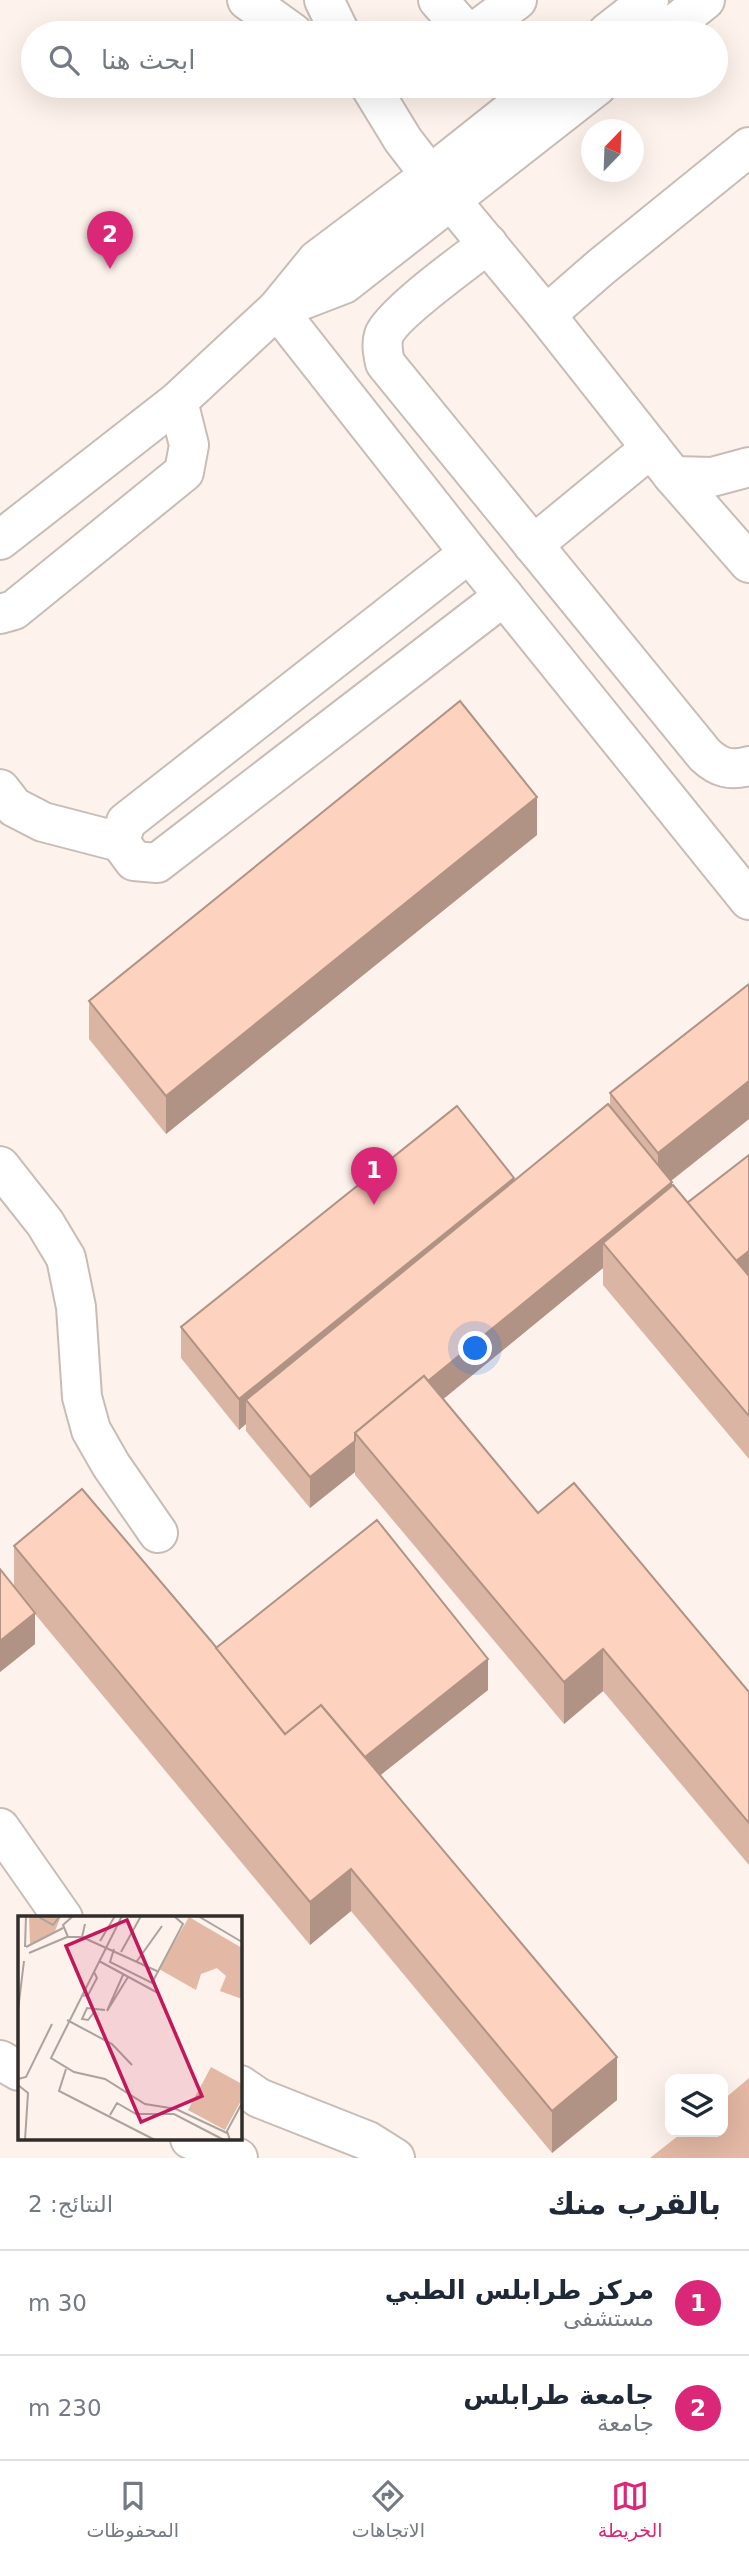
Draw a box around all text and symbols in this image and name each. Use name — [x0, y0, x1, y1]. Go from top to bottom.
search box — [21, 21, 728, 98]
icon: search — [45, 41, 83, 79]
text: ابحث هنا — [101, 45, 196, 75]
north arrow — [581, 119, 644, 182]
pin: 2 — [87, 211, 133, 269]
pin: 1 — [351, 1147, 397, 1205]
your location — [458, 1331, 492, 1365]
inset map — [18, 1916, 242, 2140]
map controls — [665, 2074, 728, 2137]
button: layers — [665, 2074, 728, 2137]
text: بالقرب منك — [548, 2186, 721, 2221]
text: النتائج: 2 — [28, 2191, 113, 2217]
text: مركز طرابلس الطبي — [385, 2275, 654, 2305]
text: 30 m — [28, 2290, 87, 2316]
text: 1 — [690, 2290, 706, 2316]
text: مستشفى — [563, 2305, 654, 2331]
text: جامعة طرابلس — [463, 2380, 654, 2410]
text: 230 m — [28, 2395, 102, 2421]
text: 2 — [690, 2395, 706, 2421]
text: جامعة — [597, 2410, 654, 2436]
tab: المحفوظات — [86, 2477, 179, 2541]
tab: الاتجاهات — [352, 2477, 425, 2541]
tab: الخريطة — [598, 2477, 663, 2541]

